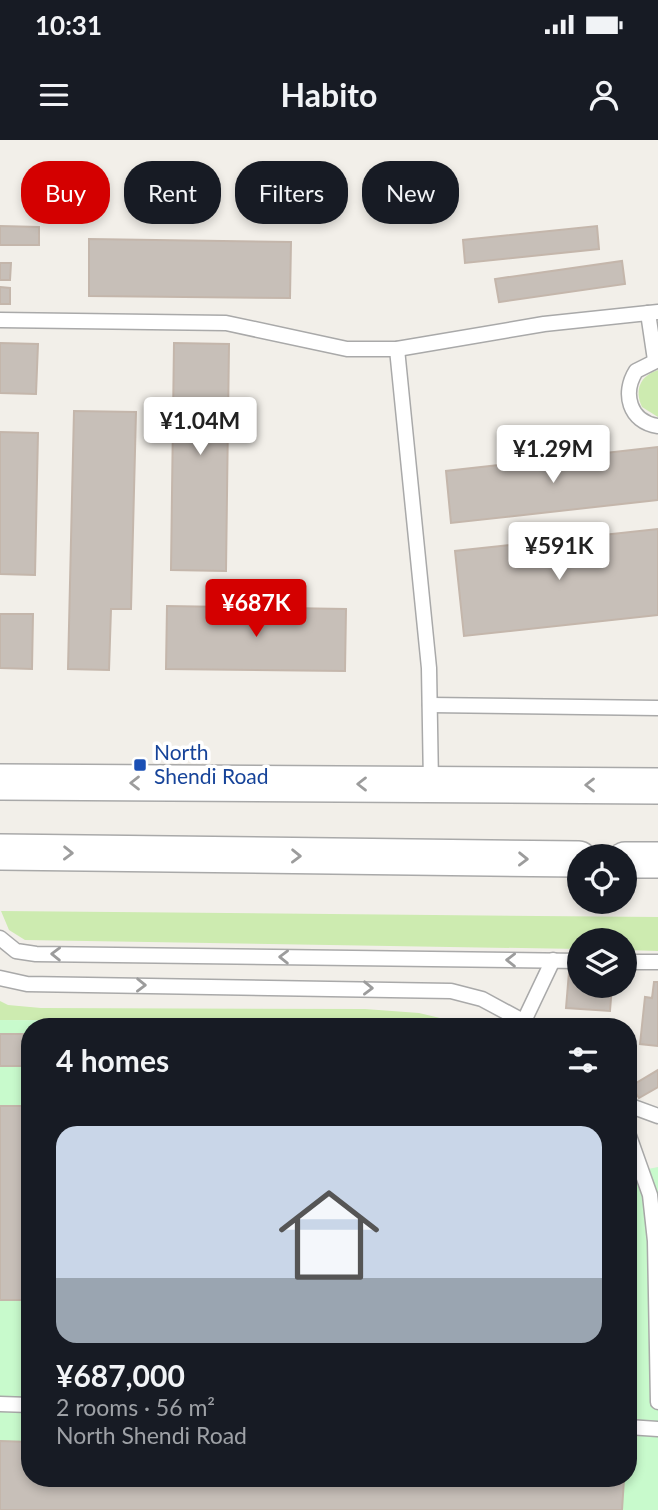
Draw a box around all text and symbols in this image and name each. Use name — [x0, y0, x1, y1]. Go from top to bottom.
text: 10:31 — [35, 9, 102, 41]
text: Habito — [281, 75, 377, 114]
icon: menu — [35, 76, 73, 114]
icon: person — [585, 76, 623, 114]
chip: Buy — [21, 161, 110, 224]
chip: Rent — [124, 161, 221, 224]
chip: Filters — [235, 161, 348, 224]
chip: New — [362, 161, 459, 224]
pin: ¥1.04M — [143, 398, 257, 457]
text: ¥1.04M — [160, 406, 240, 434]
pin: ¥1.29M — [496, 426, 610, 485]
text: ¥1.29M — [513, 434, 593, 462]
pin: ¥591K — [510, 522, 608, 582]
text: ¥591K — [524, 531, 594, 559]
pin: ¥687K — [207, 580, 305, 639]
text: ¥687K — [221, 588, 291, 616]
place label: North Shendi Road — [154, 739, 269, 788]
marker: North Shendi Road — [132, 757, 148, 773]
one-way arrow — [129, 775, 140, 791]
one-way arrow — [357, 776, 367, 792]
one-way arrow — [584, 778, 595, 793]
map controls — [567, 844, 637, 998]
button: locate — [567, 844, 637, 914]
one-way arrow — [63, 845, 74, 861]
one-way arrow — [291, 848, 301, 864]
one-way arrow — [518, 851, 529, 867]
button: layers — [567, 928, 637, 998]
one-way arrow — [50, 947, 61, 962]
one-way arrow — [278, 949, 288, 965]
one-way arrow — [505, 952, 516, 968]
one-way arrow — [136, 978, 147, 993]
one-way arrow — [364, 980, 374, 996]
icon: filters — [564, 1041, 602, 1079]
text: 4 homes — [56, 1042, 169, 1078]
icon: home — [266, 1172, 392, 1298]
text: ¥687,000 — [56, 1357, 185, 1393]
text: 2 rooms · 56 m² — [56, 1393, 215, 1421]
text: North Shendi Road — [56, 1421, 247, 1449]

